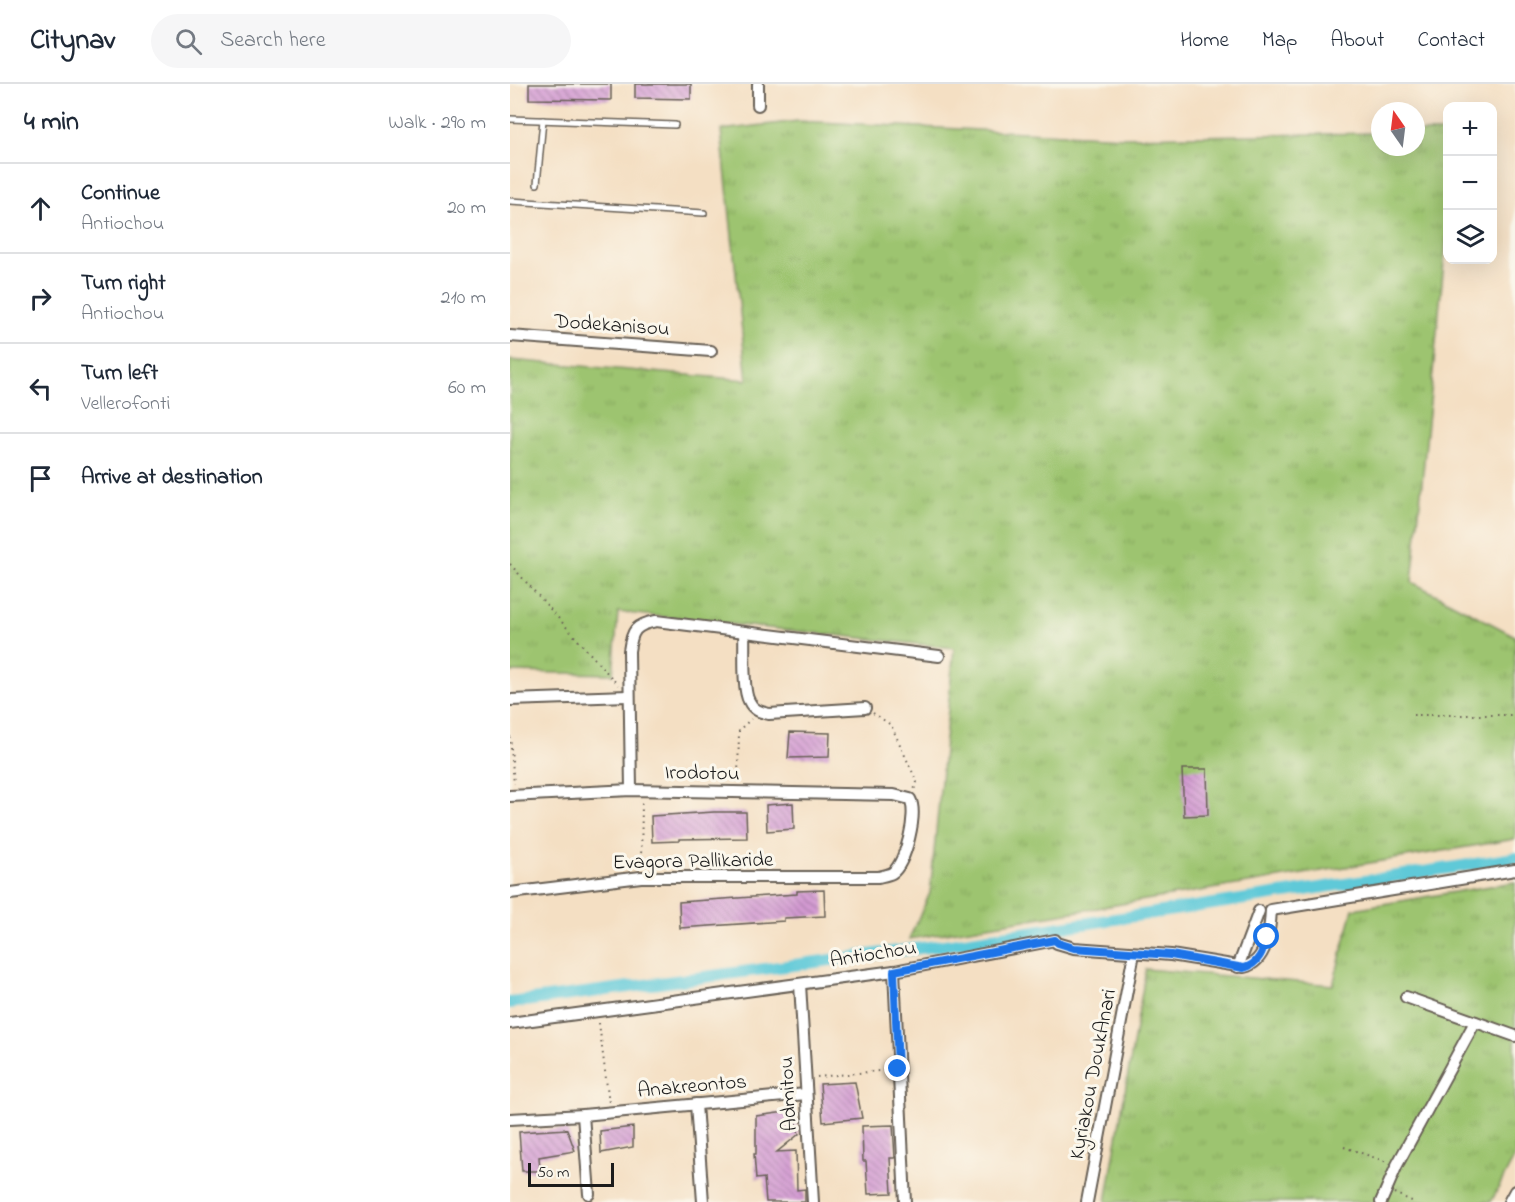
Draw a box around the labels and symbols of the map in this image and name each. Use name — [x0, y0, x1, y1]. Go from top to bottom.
north arrow — [1371, 102, 1425, 156]
street label: Dodekanisou — [552, 307, 671, 345]
street label: Irodotou — [664, 758, 740, 790]
street label: Evagora Pallikaride — [612, 846, 774, 880]
route start — [1253, 923, 1279, 949]
street label: Antiochou — [828, 933, 919, 977]
street label: Kyriakou DoukAnari — [1063, 987, 1127, 1163]
route end — [884, 1055, 910, 1081]
street label: Admitou — [772, 1056, 806, 1132]
street label: Anakreontos — [636, 1067, 748, 1107]
scale bar — [528, 1160, 614, 1188]

